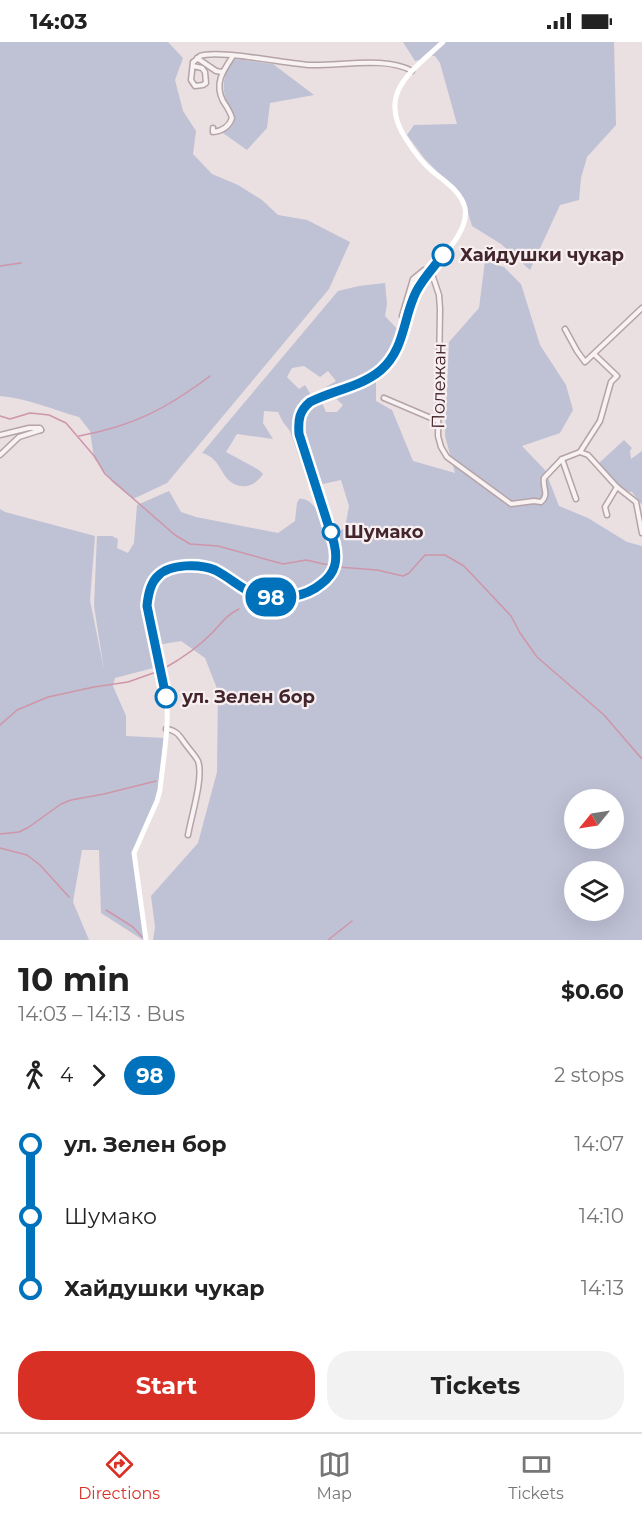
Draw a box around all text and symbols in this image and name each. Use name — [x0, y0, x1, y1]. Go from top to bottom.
text: 14:03 — [30, 8, 87, 35]
marker: Хайдушки чукар — [432, 244, 454, 266]
place label: Хайдушки чукар — [460, 244, 624, 266]
street label: Полежан — [427, 343, 451, 429]
place label: Шумако — [344, 521, 424, 543]
marker: Шумако — [322, 523, 340, 541]
line badge: 98 — [244, 578, 298, 616]
text: 98 — [257, 585, 285, 610]
marker: ул. Зелен бор — [155, 686, 177, 708]
place label: ул. Зелен бор — [181, 686, 315, 708]
north arrow — [564, 789, 624, 849]
map controls — [564, 789, 624, 921]
button: layers — [564, 861, 624, 921]
text: 10 min — [18, 959, 130, 999]
text: $0.60 — [561, 978, 624, 1005]
text: 14:03 – 14:13 · Bus — [18, 1002, 185, 1026]
icon: walk — [18, 1059, 51, 1092]
icon: forward — [82, 1059, 115, 1092]
text: 4 — [60, 1063, 73, 1087]
text: 98 — [136, 1063, 163, 1088]
text: 2 stops — [554, 1063, 624, 1087]
text: ул. Зелен бор — [64, 1131, 226, 1158]
text: 14:07 — [574, 1132, 624, 1156]
text: Шумако — [64, 1203, 157, 1230]
text: 14:10 — [579, 1204, 624, 1228]
text: Хайдушки чукар — [64, 1275, 265, 1302]
text: 14:13 — [581, 1276, 624, 1300]
button: Start — [18, 1351, 315, 1420]
button: Tickets — [327, 1351, 624, 1420]
tab: Directions — [78, 1448, 160, 1503]
tab: Map — [316, 1448, 352, 1503]
tab: Tickets — [508, 1448, 564, 1503]

